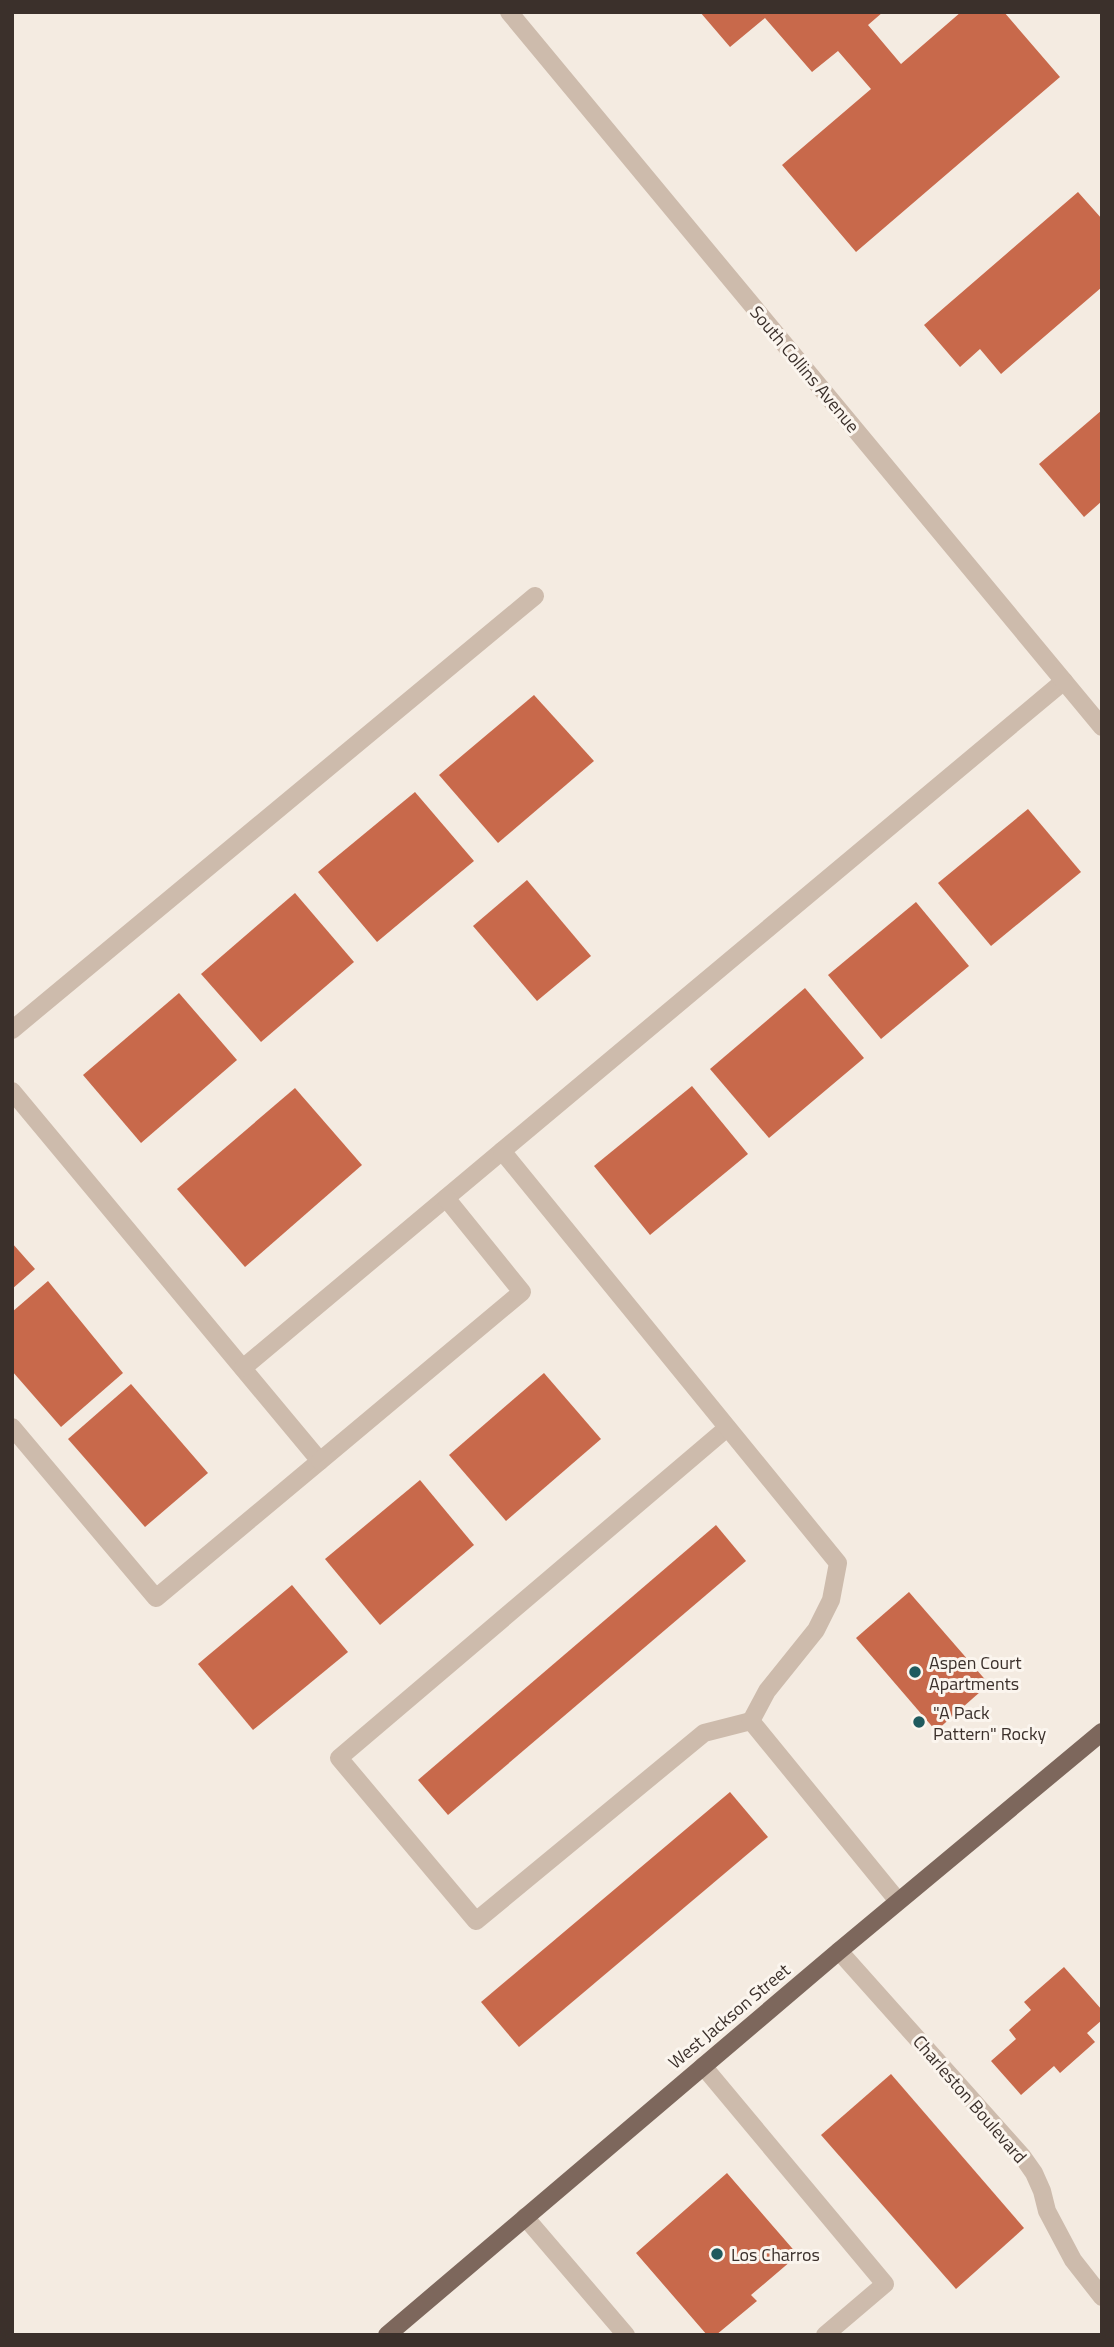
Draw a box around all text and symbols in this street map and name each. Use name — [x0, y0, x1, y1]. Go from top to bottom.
street label: South Collins Avenue — [744, 300, 866, 438]
place label: Aspen Court Apartments — [929, 1649, 1022, 1697]
marker: Aspen Court Apartments — [907, 1664, 923, 1680]
place label: "A Pack Pattern" Rocky — [933, 1699, 1047, 1747]
marker: "A Pack Pattern" Rocky — [911, 1714, 927, 1730]
street label: West Jackson Street — [662, 1956, 796, 2075]
street label: Charleston Boulevard — [907, 2029, 1033, 2169]
place label: Los Charros — [731, 2241, 820, 2268]
marker: Los Charros — [709, 2246, 725, 2262]

